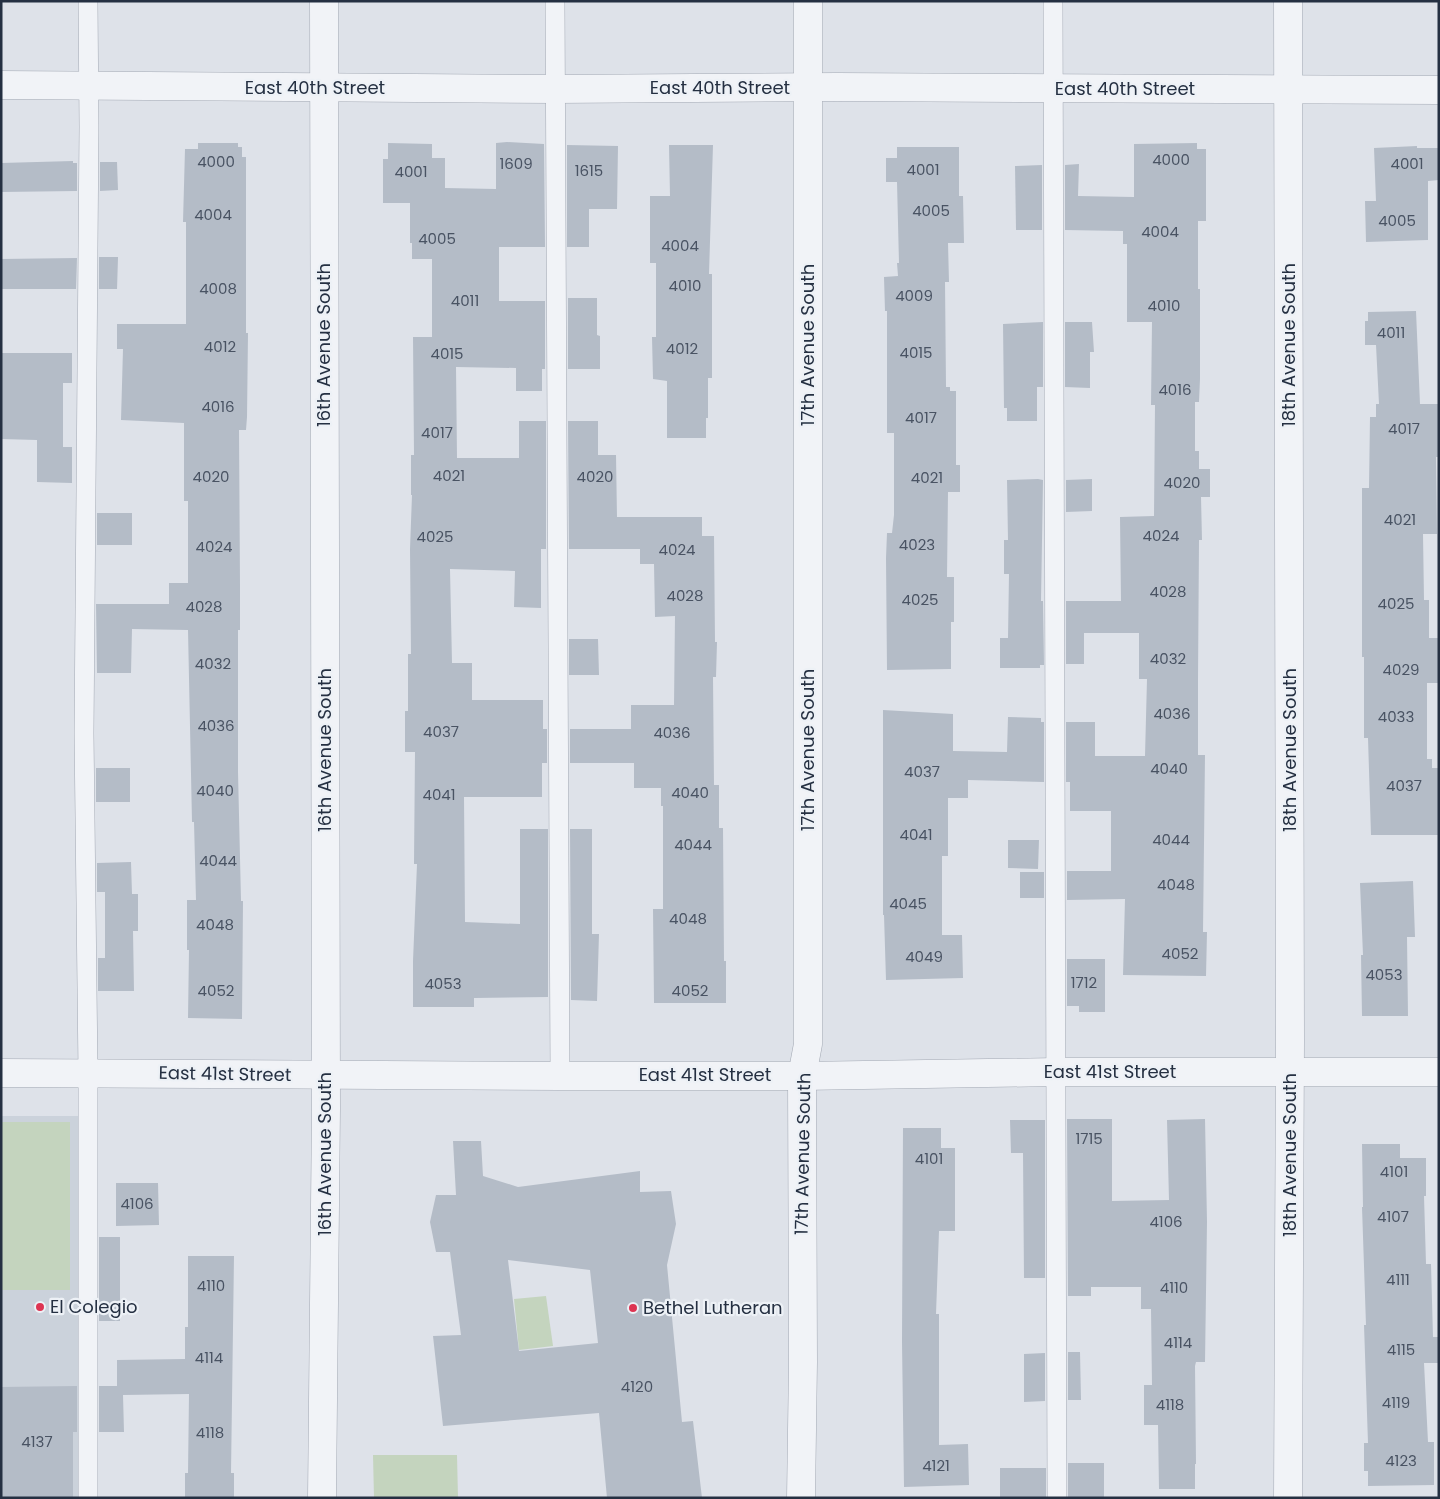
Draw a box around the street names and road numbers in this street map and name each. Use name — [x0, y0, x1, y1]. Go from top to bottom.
street label: East 40th Street — [245, 75, 385, 100]
street label: East 40th Street — [650, 75, 790, 100]
street label: East 40th Street — [1055, 76, 1195, 101]
street label: 16th Avenue South — [311, 263, 336, 427]
street label: 18th Avenue South — [1276, 263, 1301, 427]
street label: 17th Avenue South — [795, 264, 820, 426]
street label: 16th Avenue South — [312, 668, 337, 832]
street label: 18th Avenue South — [1277, 668, 1302, 832]
street label: 17th Avenue South — [795, 669, 820, 831]
street label: East 41st Street — [1044, 1059, 1176, 1084]
street label: East 41st Street — [158, 1060, 292, 1087]
street label: East 41st Street — [639, 1062, 771, 1087]
street label: 16th Avenue South — [312, 1072, 337, 1236]
street label: 17th Avenue South — [789, 1073, 816, 1235]
street label: 18th Avenue South — [1277, 1073, 1302, 1237]

